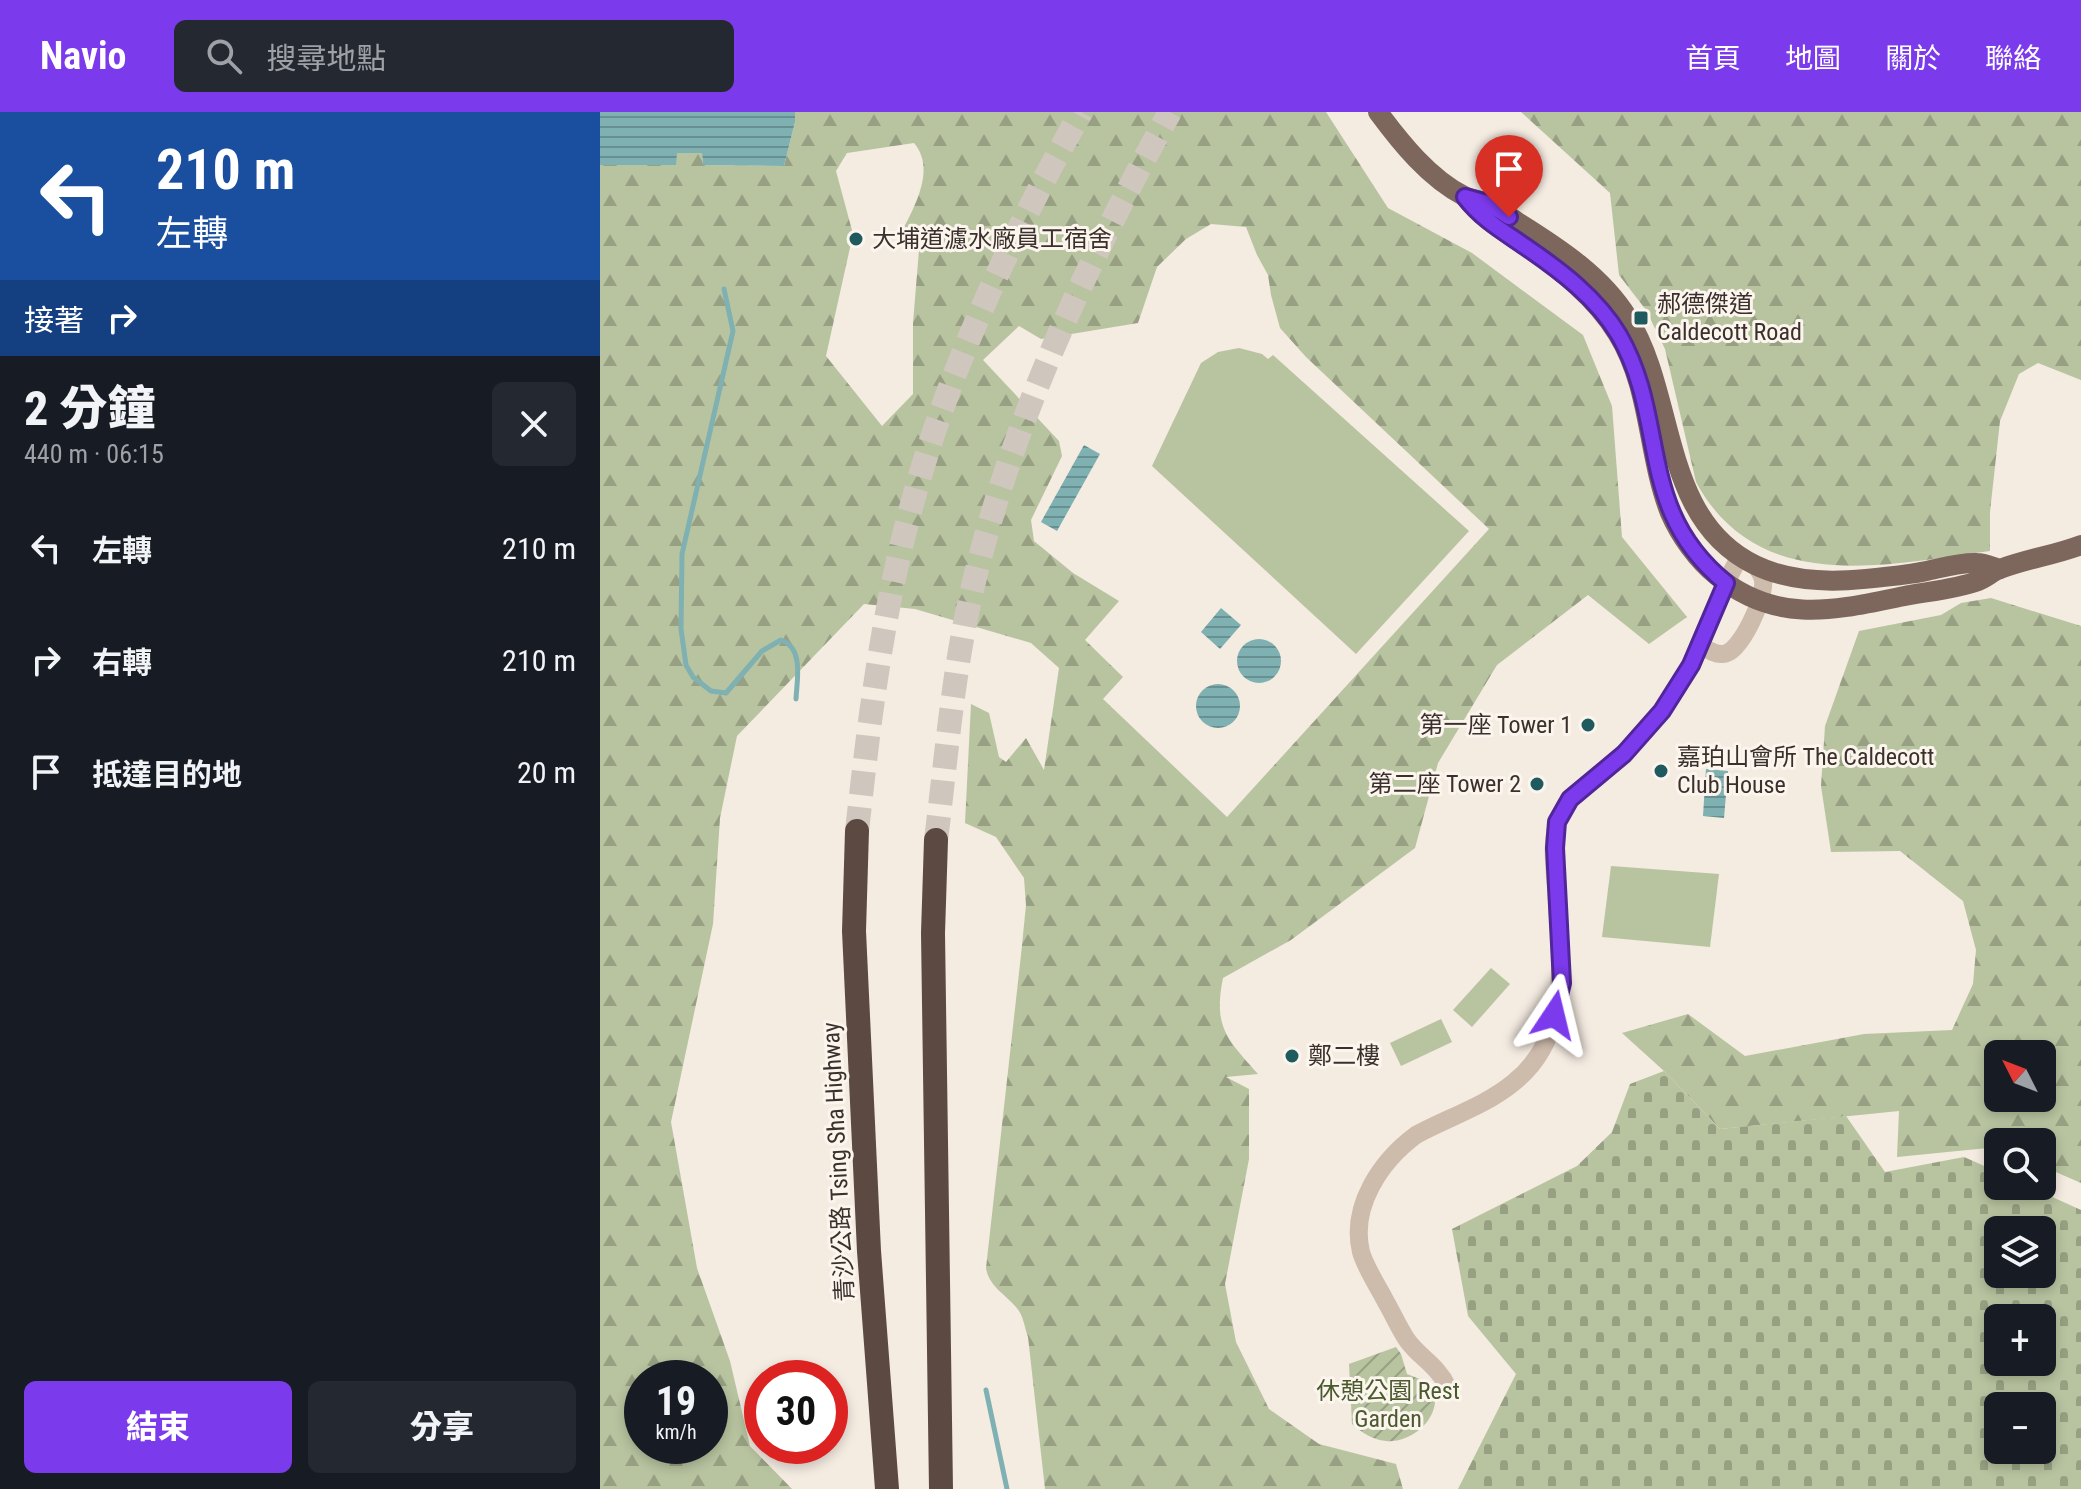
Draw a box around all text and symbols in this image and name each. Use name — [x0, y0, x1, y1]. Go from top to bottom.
search box — [174, 20, 734, 92]
text: Navio — [40, 34, 126, 78]
icon: search — [202, 34, 246, 78]
text: 搜尋地點 — [266, 41, 386, 76]
text: 首頁 — [1685, 42, 1741, 75]
text: 地圖 — [1785, 42, 1841, 75]
text: 關於 — [1885, 42, 1941, 75]
text: 聯絡 — [1985, 42, 2041, 75]
pin — [1475, 135, 1543, 217]
text: 210 m — [156, 137, 295, 203]
icon: left — [24, 144, 128, 248]
icon: arrive — [1487, 147, 1531, 191]
text: 左轉 — [156, 213, 228, 255]
place label: 大埔道濾水廠員工宿舍 — [872, 225, 1112, 253]
marker: 大埔道濾水廠員工宿舍 — [847, 230, 865, 248]
place label: 郝德傑道 Caldecott Road — [1657, 290, 1802, 346]
icon: right — [100, 296, 144, 340]
text: 接著 — [24, 303, 84, 338]
marker: 郝德傑道 Caldecott Road — [1632, 309, 1650, 327]
text: 2 分鐘 — [24, 380, 155, 437]
button: close — [492, 382, 576, 466]
text: 440 m · 06:15 — [24, 439, 164, 469]
icon: left — [24, 526, 68, 570]
text: 210 m — [502, 531, 576, 566]
text: 左轉 — [92, 533, 152, 568]
icon: right — [24, 638, 68, 682]
text: 210 m — [502, 643, 576, 678]
text: 右轉 — [92, 645, 152, 680]
place label: 第一座 Tower 1 — [1420, 711, 1572, 739]
marker: 第一座 Tower 1 — [1579, 716, 1597, 734]
place label: 嘉珀山會所 The Caldecott Club House — [1677, 743, 1934, 799]
icon: arrive — [24, 750, 68, 794]
text: 20 m — [517, 755, 576, 790]
text: 抵達目的地 — [92, 757, 242, 792]
marker: 嘉珀山會所 The Caldecott Club House — [1652, 762, 1670, 780]
place label: 第二座 Tower 2 — [1369, 770, 1521, 798]
marker: 第二座 Tower 2 — [1528, 775, 1546, 793]
position arrow — [1512, 973, 1596, 1057]
street label: 青沙公路 Tsing Sha Highway — [817, 1022, 859, 1302]
north arrow — [1984, 1040, 2056, 1112]
map controls — [1984, 1040, 2056, 1464]
place label: 鄭二樓 — [1308, 1042, 1380, 1070]
marker: 鄭二樓 — [1283, 1047, 1301, 1065]
button: search — [1984, 1128, 2056, 1200]
button: layers — [1984, 1216, 2056, 1288]
button: + — [1984, 1304, 2056, 1376]
speed limit sign: 30 — [744, 1360, 848, 1464]
park label: 休憩公園 Rest Garden — [1316, 1377, 1460, 1433]
text: 19 — [656, 1378, 696, 1425]
button: 結束 — [24, 1381, 292, 1473]
button: 分享 — [308, 1381, 576, 1473]
button: − — [1984, 1392, 2056, 1464]
text: km/h — [655, 1420, 697, 1444]

